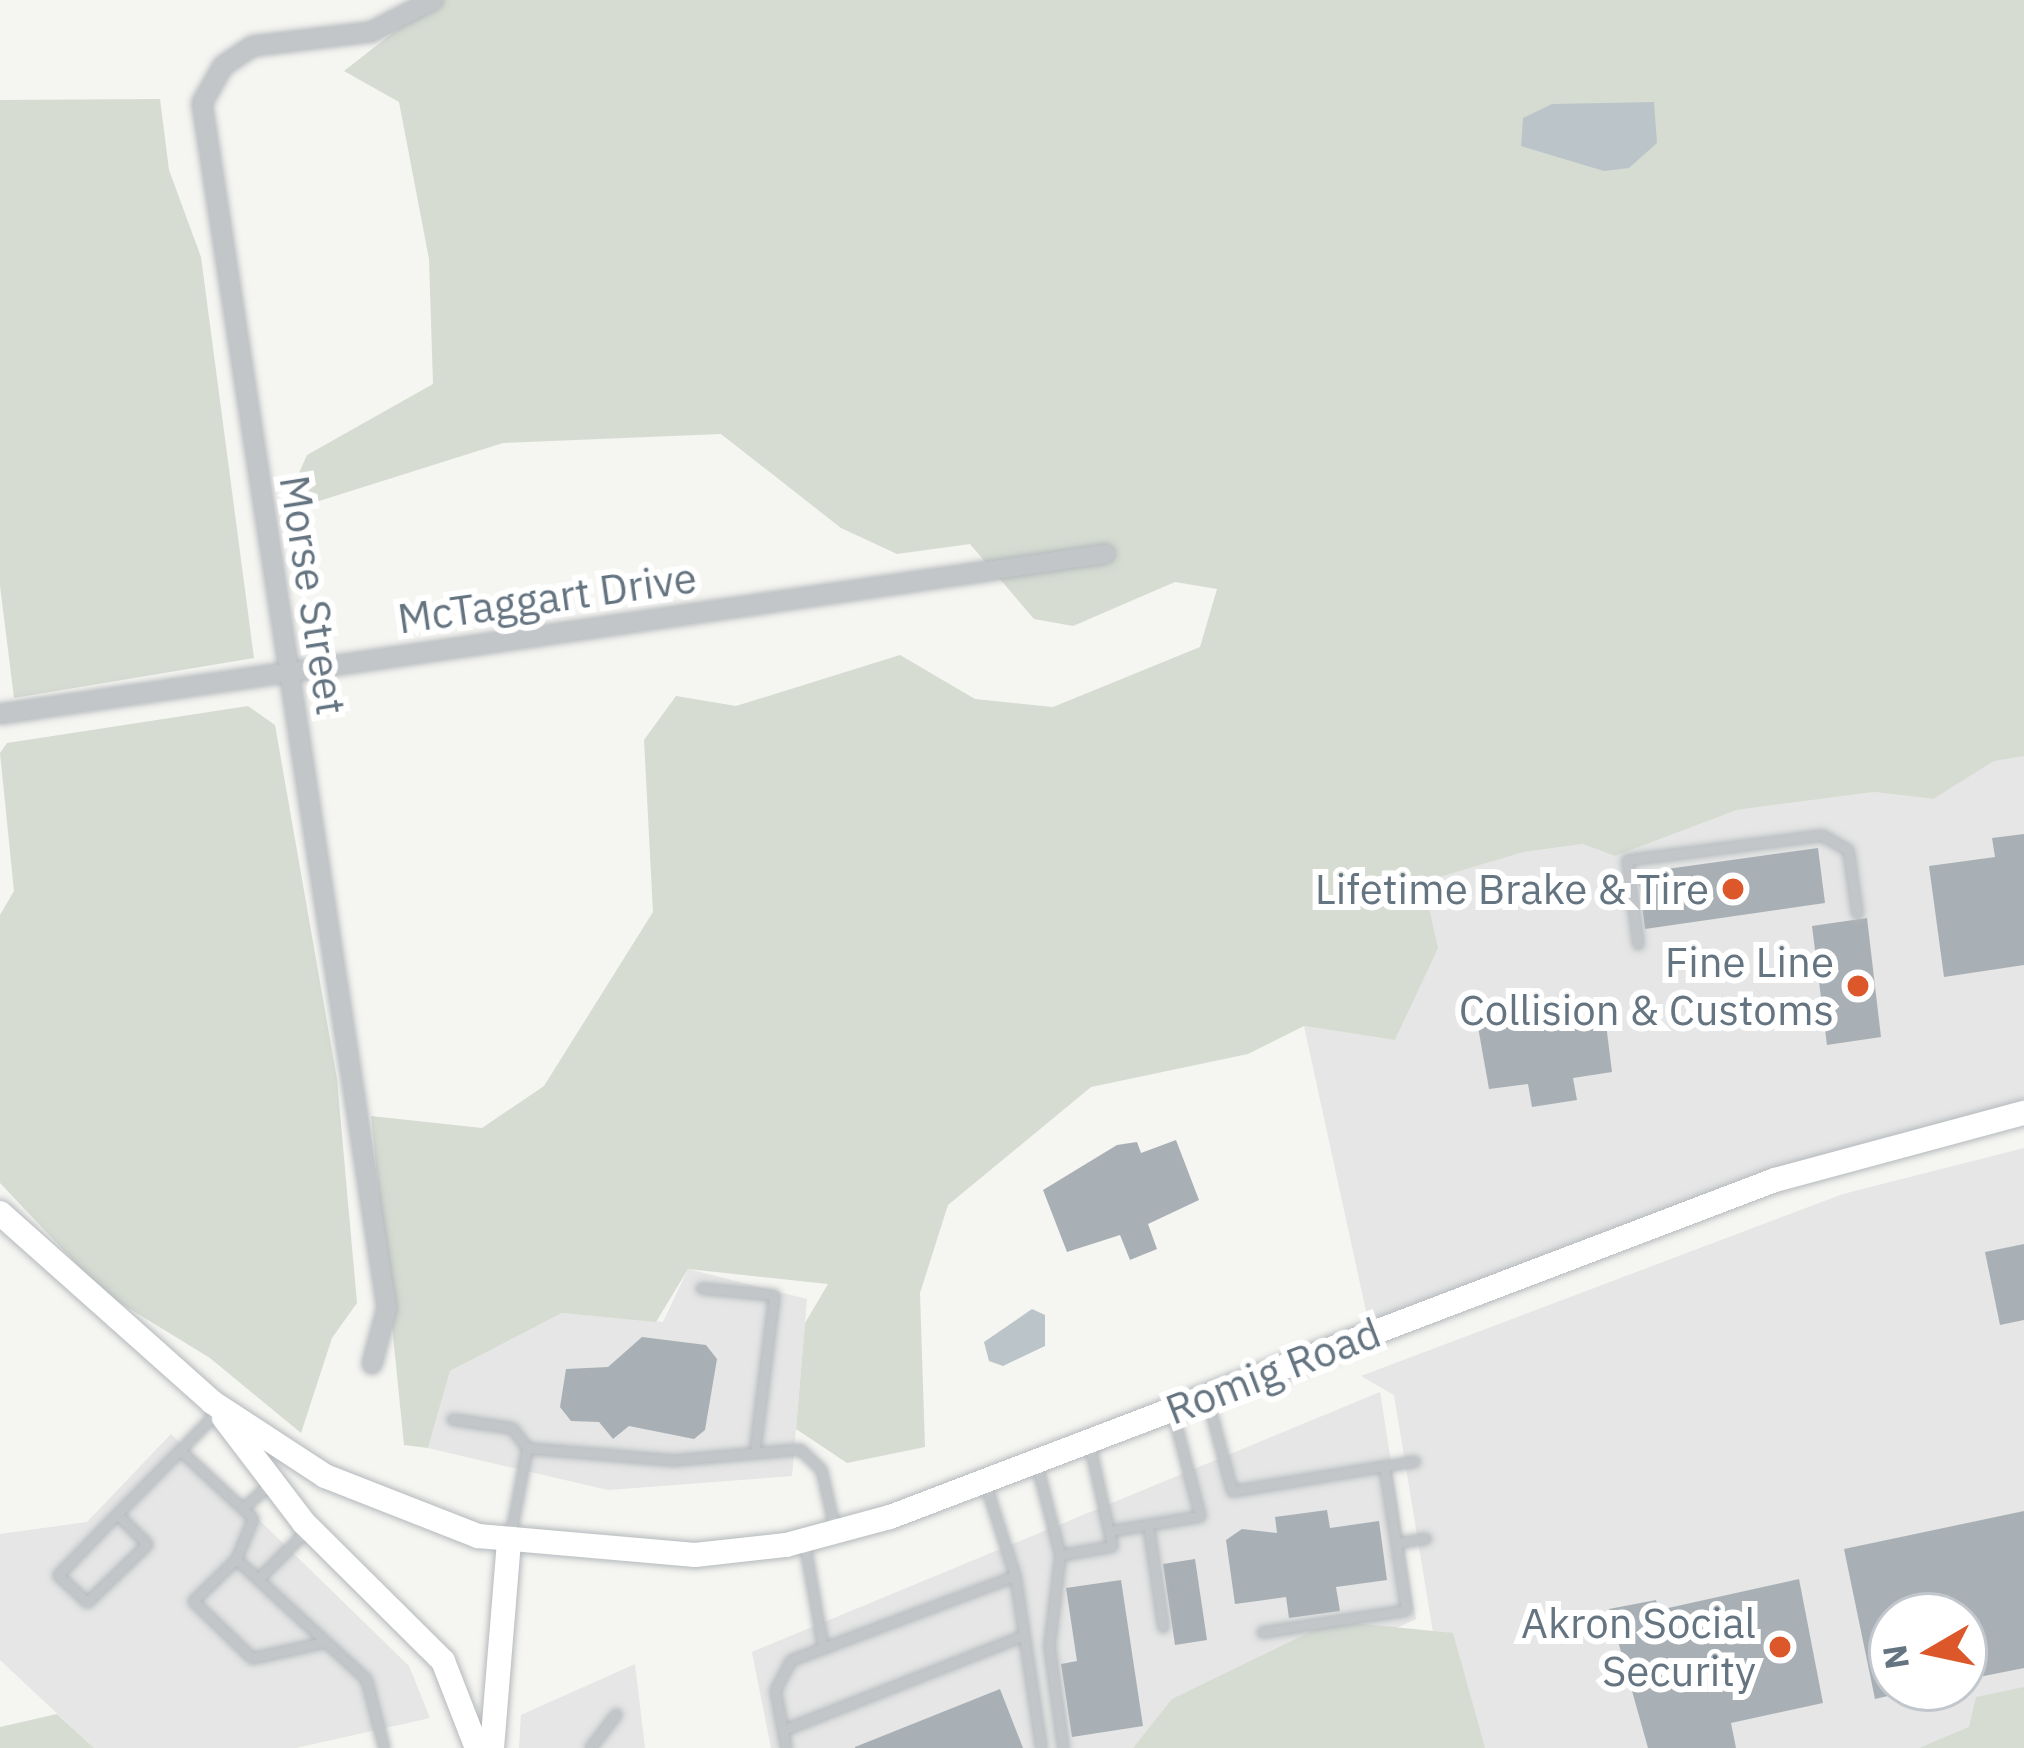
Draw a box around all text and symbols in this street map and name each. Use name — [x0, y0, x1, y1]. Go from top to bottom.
street label: Morse Street — [269, 472, 357, 718]
street label: McTaggart Drive — [394, 552, 700, 644]
place label: Lifetime Brake & Tire — [1315, 864, 1709, 914]
marker: Lifetime Brake & Tire — [1720, 876, 1746, 902]
place label: Fine Line Collision & Customs — [1459, 937, 1834, 1036]
marker: Fine Line Collision & Customs — [1845, 973, 1871, 999]
street label: Romig Road — [1159, 1307, 1387, 1435]
north arrow — [1868, 1592, 1988, 1712]
place label: Akron Social Security — [1521, 1598, 1756, 1696]
marker: Akron Social Security — [1767, 1634, 1793, 1660]
text: N — [1872, 1642, 1918, 1672]

